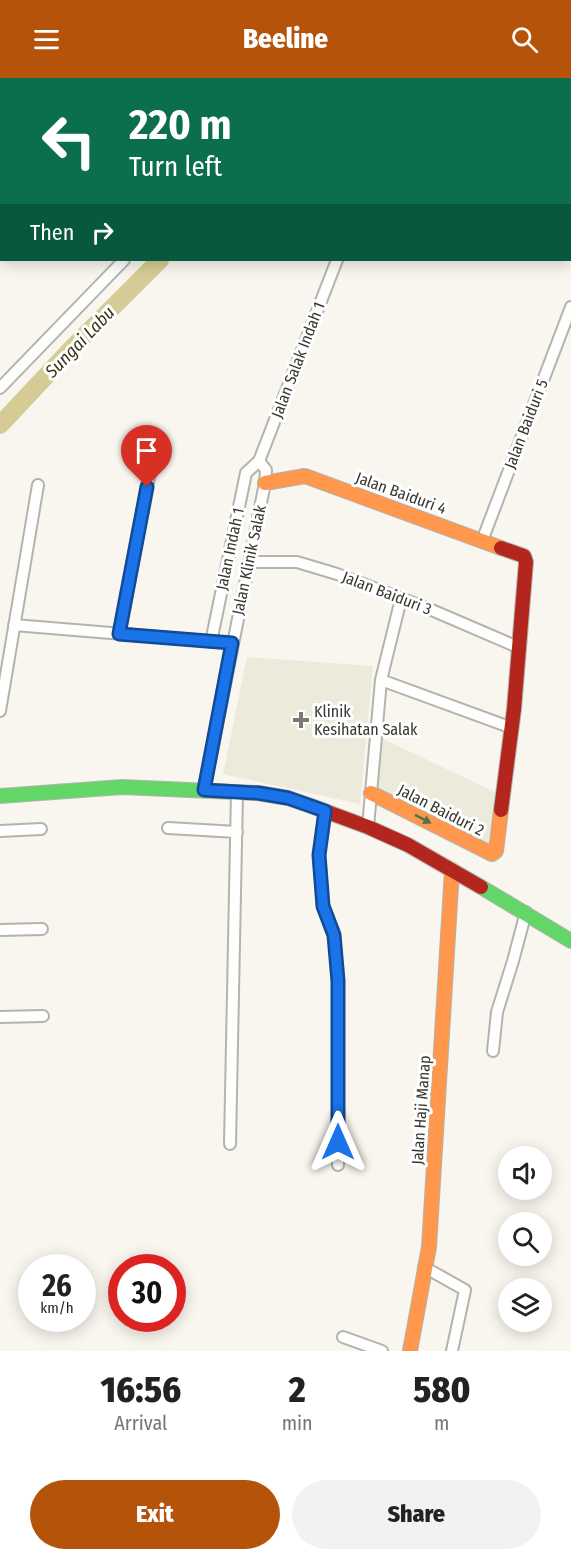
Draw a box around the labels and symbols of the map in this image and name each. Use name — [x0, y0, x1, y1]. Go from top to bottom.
street label: Jalan Salak Indah 1 — [267, 299, 329, 421]
water label: Sungai Labu — [40, 302, 119, 383]
street label: Jalan Baiduri 5 — [500, 376, 552, 472]
pin — [121, 425, 172, 487]
street label: Jalan Baiduri 4 — [353, 468, 449, 518]
street label: Jalan Klinik Salak — [228, 503, 270, 617]
street label: Jalan Indah 1 — [212, 506, 248, 592]
street label: Jalan Baiduri 3 — [340, 567, 434, 619]
place label: Klinik Kesihatan Salak — [314, 702, 418, 739]
marker: Klinik Kesihatan Salak — [292, 711, 310, 729]
street label: Jalan Baiduri 2 — [395, 780, 487, 840]
one-way arrow — [414, 814, 431, 824]
street label: Jalan Haji Manap — [408, 1055, 434, 1165]
position arrow — [306, 1110, 370, 1174]
speed limit sign: 30 — [108, 1254, 186, 1332]

